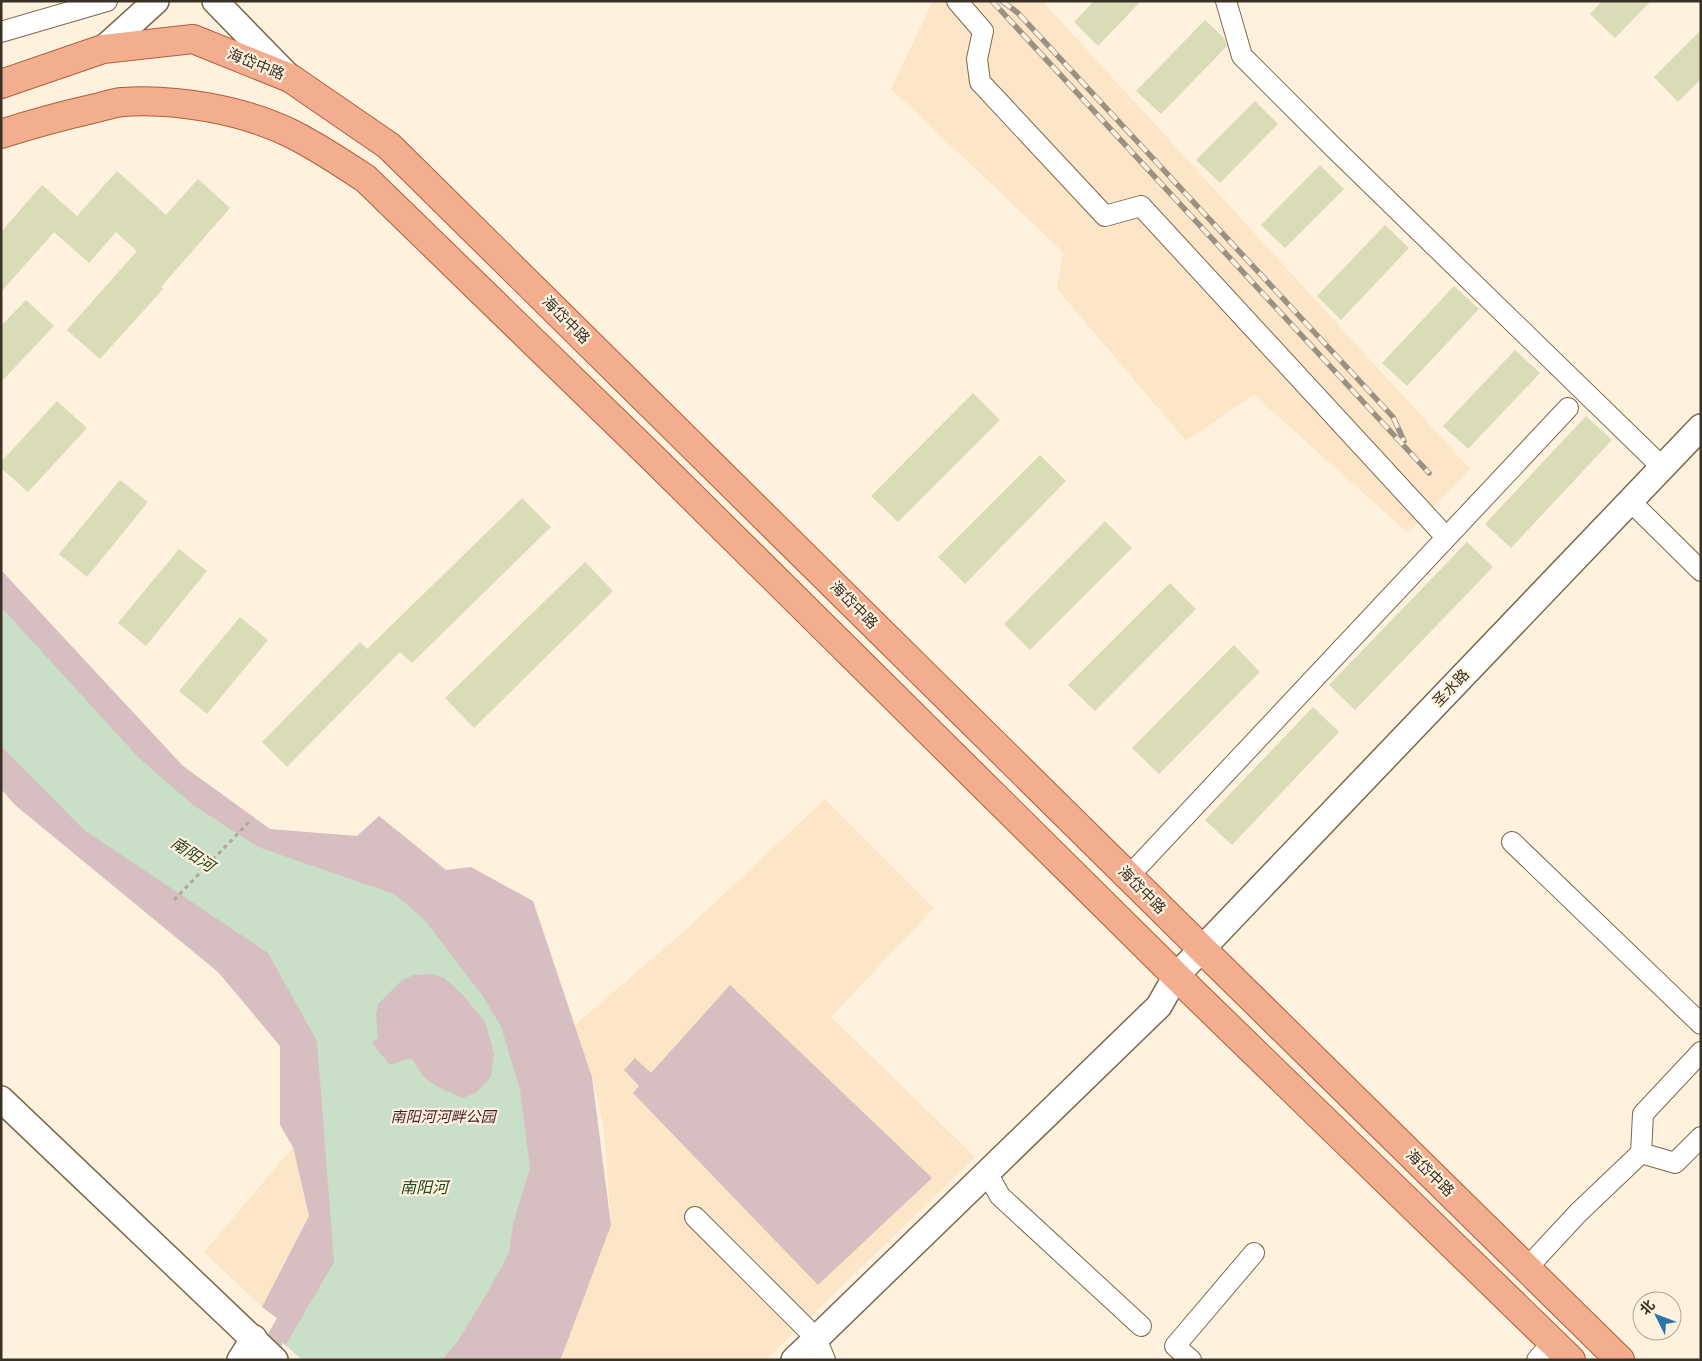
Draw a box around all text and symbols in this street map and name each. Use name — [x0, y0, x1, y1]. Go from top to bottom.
street label: 海岱中路 — [224, 43, 288, 86]
street label: 海岱中路 — [536, 291, 595, 350]
street label: 海岱中路 — [824, 576, 883, 635]
street label: 圣水路 — [1427, 664, 1475, 713]
water label: 南阳河 — [166, 831, 222, 880]
street label: 海岱中路 — [1112, 861, 1171, 920]
park label: 南阳河河畔公园 — [390, 1106, 497, 1129]
street label: 海岱中路 — [1400, 1144, 1459, 1202]
water label: 南阳河 — [400, 1176, 451, 1200]
north arrow — [1632, 1291, 1682, 1341]
text: 北 — [1635, 1295, 1660, 1320]

